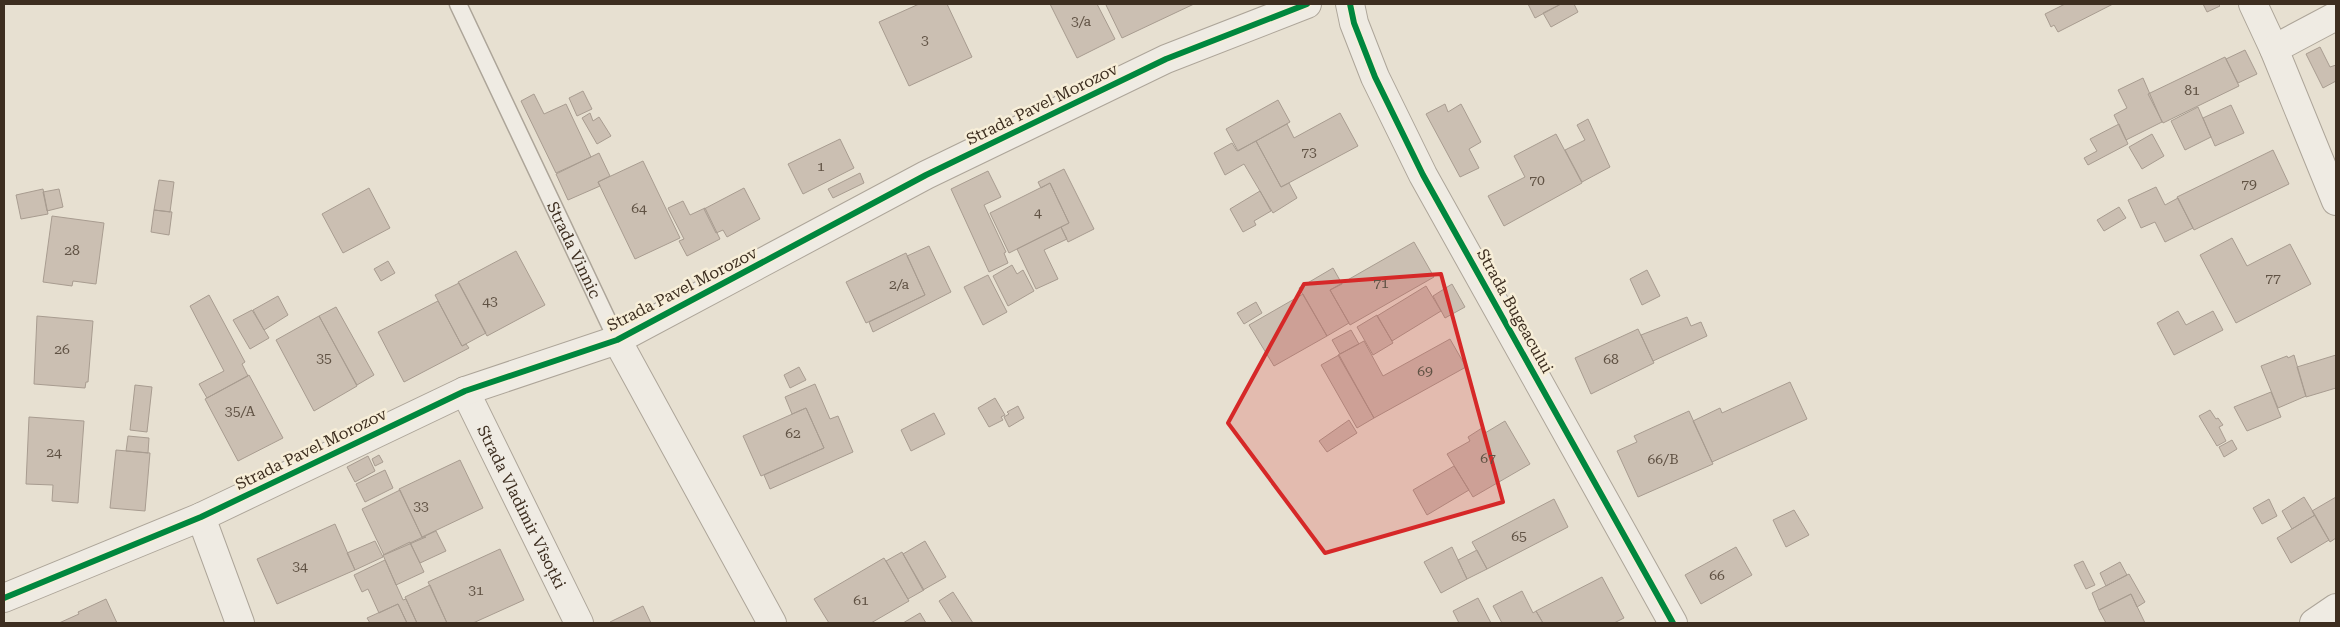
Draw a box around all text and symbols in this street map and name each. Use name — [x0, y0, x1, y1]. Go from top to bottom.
house number: 3/a — [1071, 13, 1091, 29]
house number: 3 — [921, 32, 929, 48]
street label: Strada Pavel Morozov — [963, 59, 1121, 149]
house number: 81 — [2184, 82, 2200, 98]
house number: 73 — [1301, 144, 1317, 160]
house number: 1 — [817, 158, 825, 174]
house number: 70 — [1529, 172, 1545, 188]
house number: 79 — [2241, 176, 2257, 192]
street label: Strada Vinnic — [543, 198, 605, 301]
house number: 64 — [631, 200, 647, 216]
house number: 4 — [1034, 204, 1042, 220]
house number: 28 — [64, 242, 80, 258]
street label: Strada Pavel Morozov — [604, 243, 761, 335]
street label: Strada Bugeacului — [1473, 246, 1557, 376]
house number: 77 — [2265, 270, 2281, 286]
house number: 71 — [1373, 275, 1389, 291]
house number: 2/a — [889, 276, 909, 292]
house number: 43 — [482, 293, 498, 309]
house number: 26 — [54, 341, 70, 357]
house number: 35 — [316, 350, 332, 366]
house number: 68 — [1603, 351, 1619, 367]
house number: 69 — [1417, 363, 1433, 379]
house number: 35/A — [225, 403, 255, 419]
street label: Strada Pavel Morozov — [232, 404, 390, 494]
street label: Strada Vladimir Vîsoțki — [474, 422, 570, 592]
house number: 62 — [785, 425, 801, 441]
house number: 24 — [46, 444, 62, 460]
house number: 67 — [1480, 450, 1496, 466]
house number: 66/B — [1647, 451, 1679, 467]
house number: 33 — [413, 498, 429, 514]
house number: 65 — [1511, 528, 1527, 544]
house number: 34 — [292, 558, 308, 574]
house number: 66 — [1709, 567, 1725, 583]
house number: 31 — [468, 582, 484, 598]
house number: 61 — [853, 592, 869, 608]

